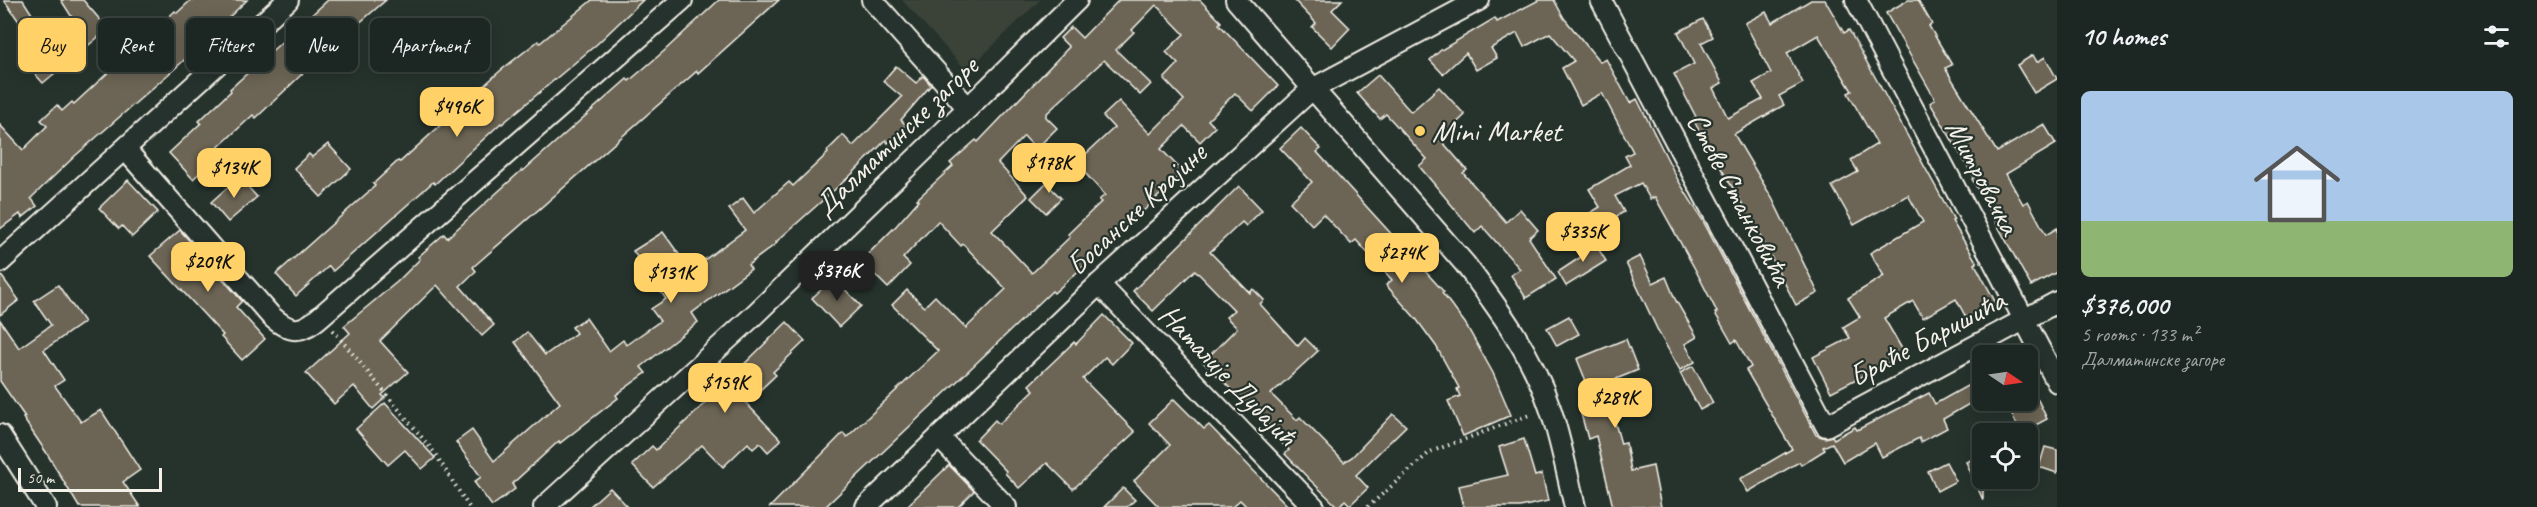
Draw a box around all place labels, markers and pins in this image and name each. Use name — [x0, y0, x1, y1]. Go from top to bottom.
pin: $496K — [415, 87, 499, 138]
place label: Mini Market — [1432, 112, 1564, 150]
marker: Mini Market — [1413, 124, 1427, 138]
pin: $178K — [1007, 143, 1091, 194]
pin: $134K — [192, 148, 276, 199]
pin: $335K — [1541, 212, 1625, 263]
pin: $274K — [1360, 233, 1444, 284]
pin: $209K — [166, 242, 250, 293]
pin: $376K — [795, 251, 879, 302]
pin: $131K — [629, 253, 713, 304]
pin: $159K — [683, 363, 767, 414]
pin: $289K — [1573, 378, 1657, 429]

